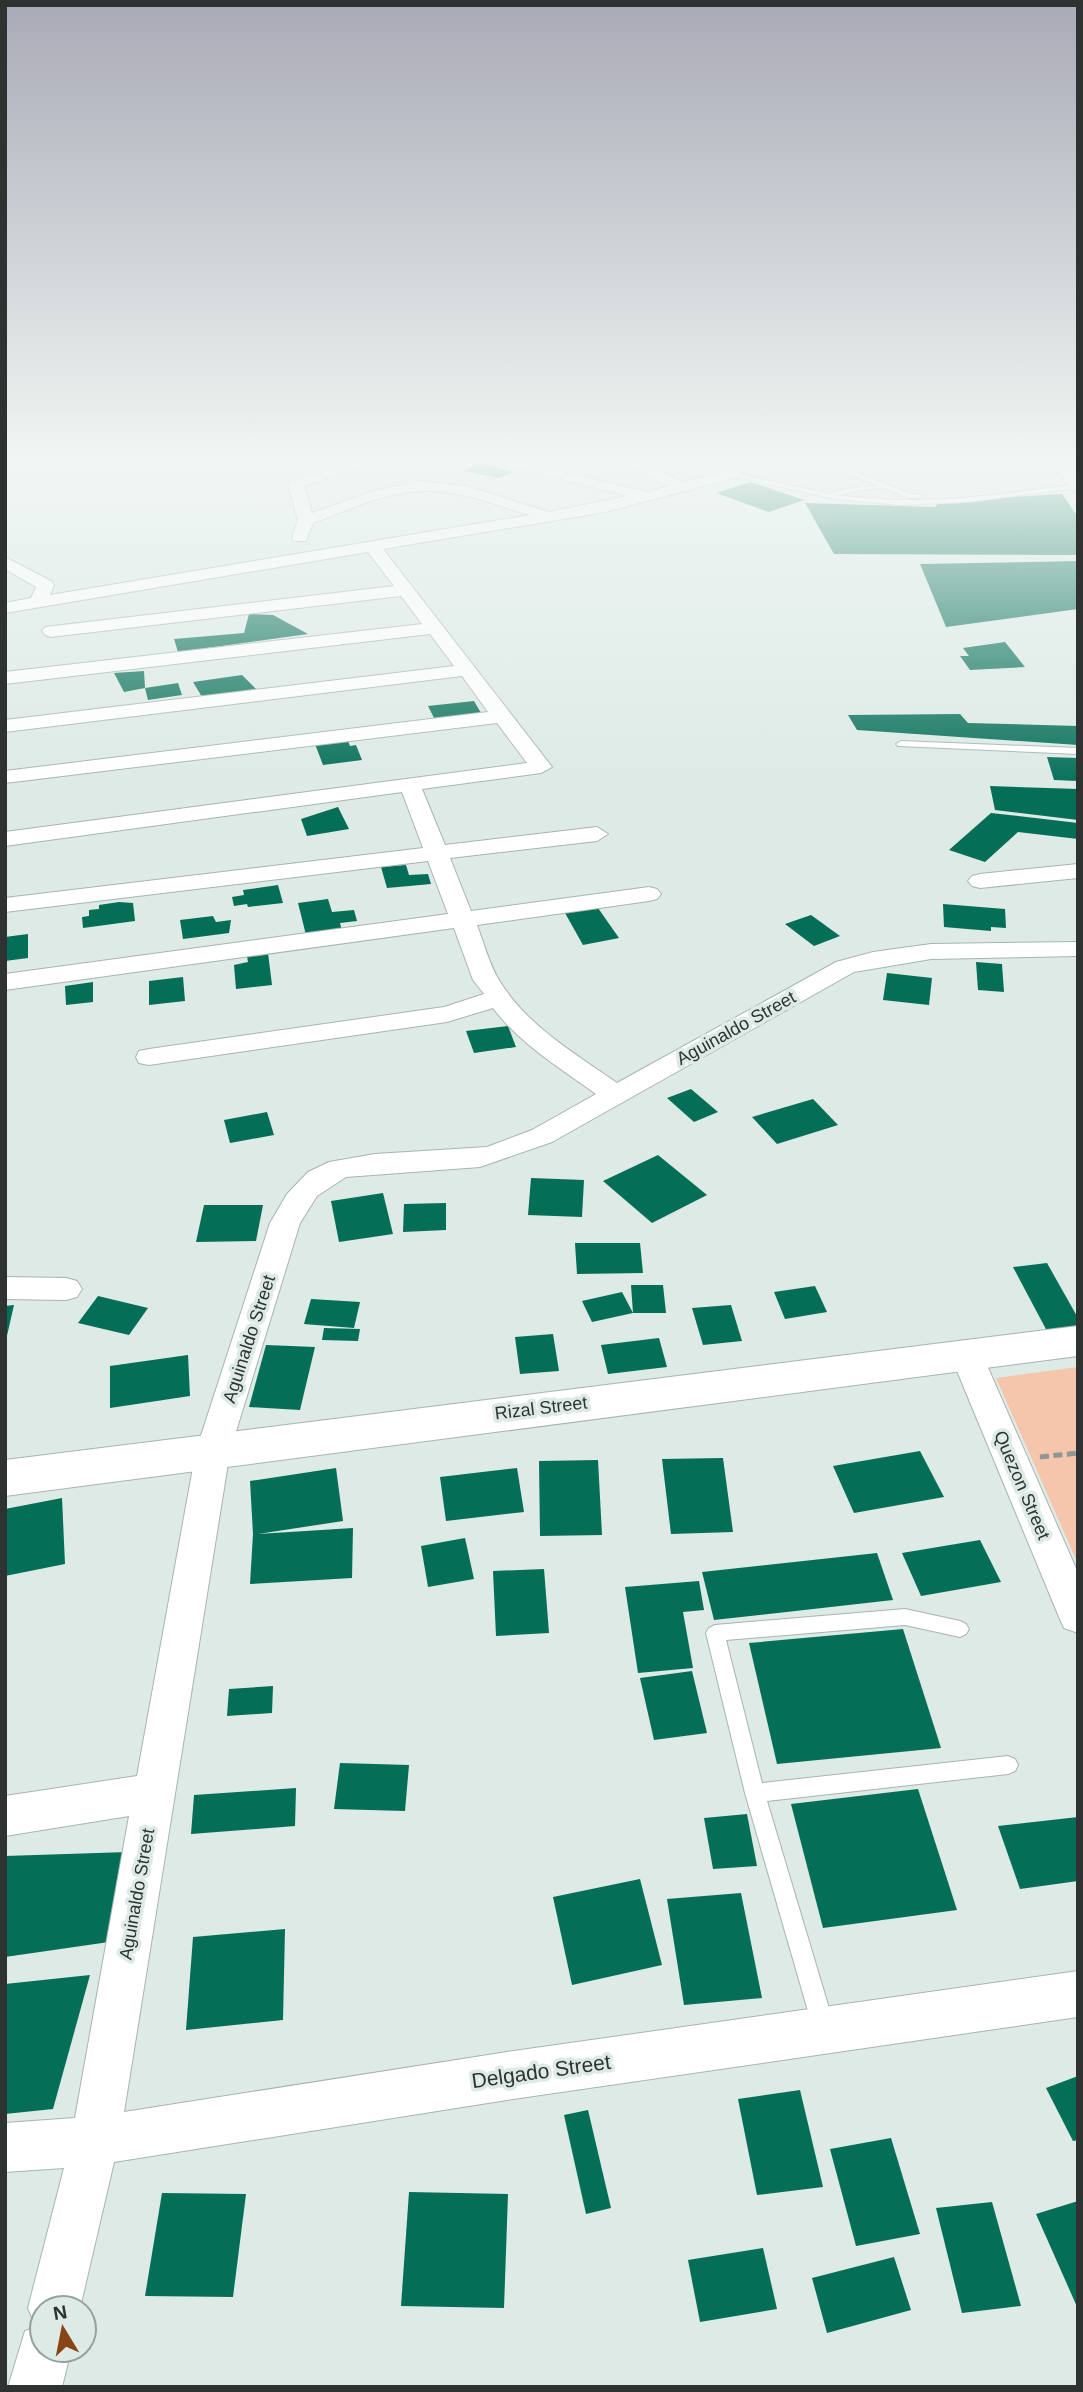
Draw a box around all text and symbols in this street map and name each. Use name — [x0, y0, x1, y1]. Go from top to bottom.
street label: Aguinaldo Street — [673, 987, 799, 1069]
street label: Aguinaldo Street — [219, 1273, 279, 1405]
street label: Rizal Street — [494, 1392, 588, 1424]
street label: Quezon Street — [990, 1428, 1054, 1542]
street label: Aguinaldo Street — [116, 1827, 158, 1961]
street label: Delgado Street — [470, 2050, 612, 2092]
north arrow — [28, 2294, 98, 2364]
text: N — [52, 2301, 69, 2324]

